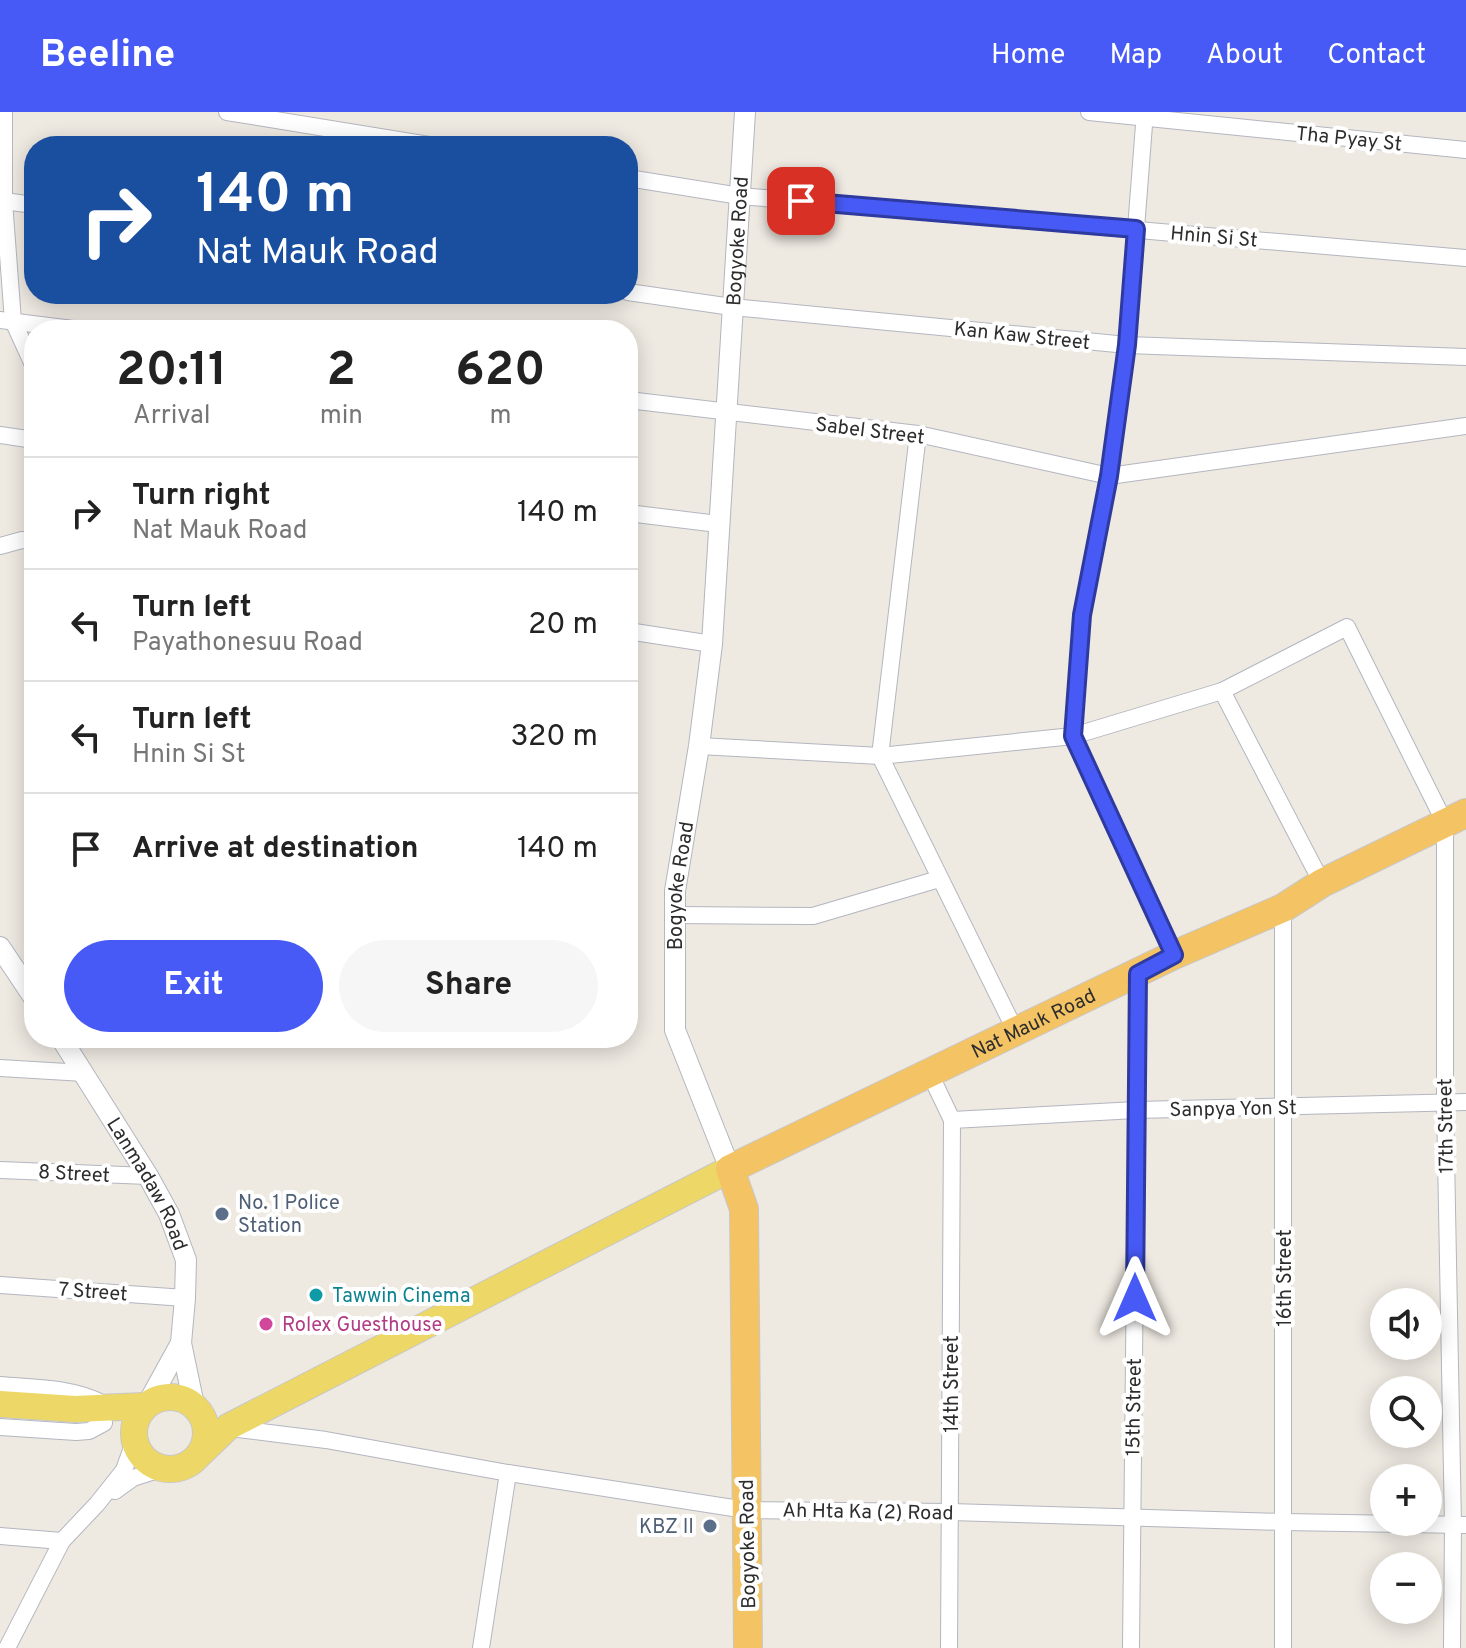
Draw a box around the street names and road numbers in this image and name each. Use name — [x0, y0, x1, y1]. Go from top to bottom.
street label: Tha Pyay St — [1294, 121, 1403, 158]
street label: Bogyoke Road — [722, 176, 756, 307]
street label: Hnin Si St — [1169, 221, 1258, 255]
street label: Kan Kaw Street — [952, 317, 1091, 357]
street label: Sabel Street — [814, 412, 926, 452]
street label: Bogyoke Road — [664, 820, 701, 950]
street label: Nat Mauk Road — [968, 984, 1101, 1066]
street label: 17th Street — [1433, 1078, 1461, 1174]
street label: Sanpya Yon St — [1169, 1096, 1297, 1124]
street label: Lanmadaw Road — [99, 1113, 192, 1254]
street label: 8 Street — [37, 1160, 111, 1190]
street label: 16th Street — [1273, 1229, 1299, 1327]
street label: 7 Street — [57, 1278, 128, 1308]
street label: 14th Street — [940, 1335, 966, 1433]
street label: 15th Street — [1121, 1358, 1149, 1456]
street label: Bogyoke Road — [735, 1479, 763, 1609]
street label: Ah Hta Ka (2) Road — [782, 1499, 954, 1527]

